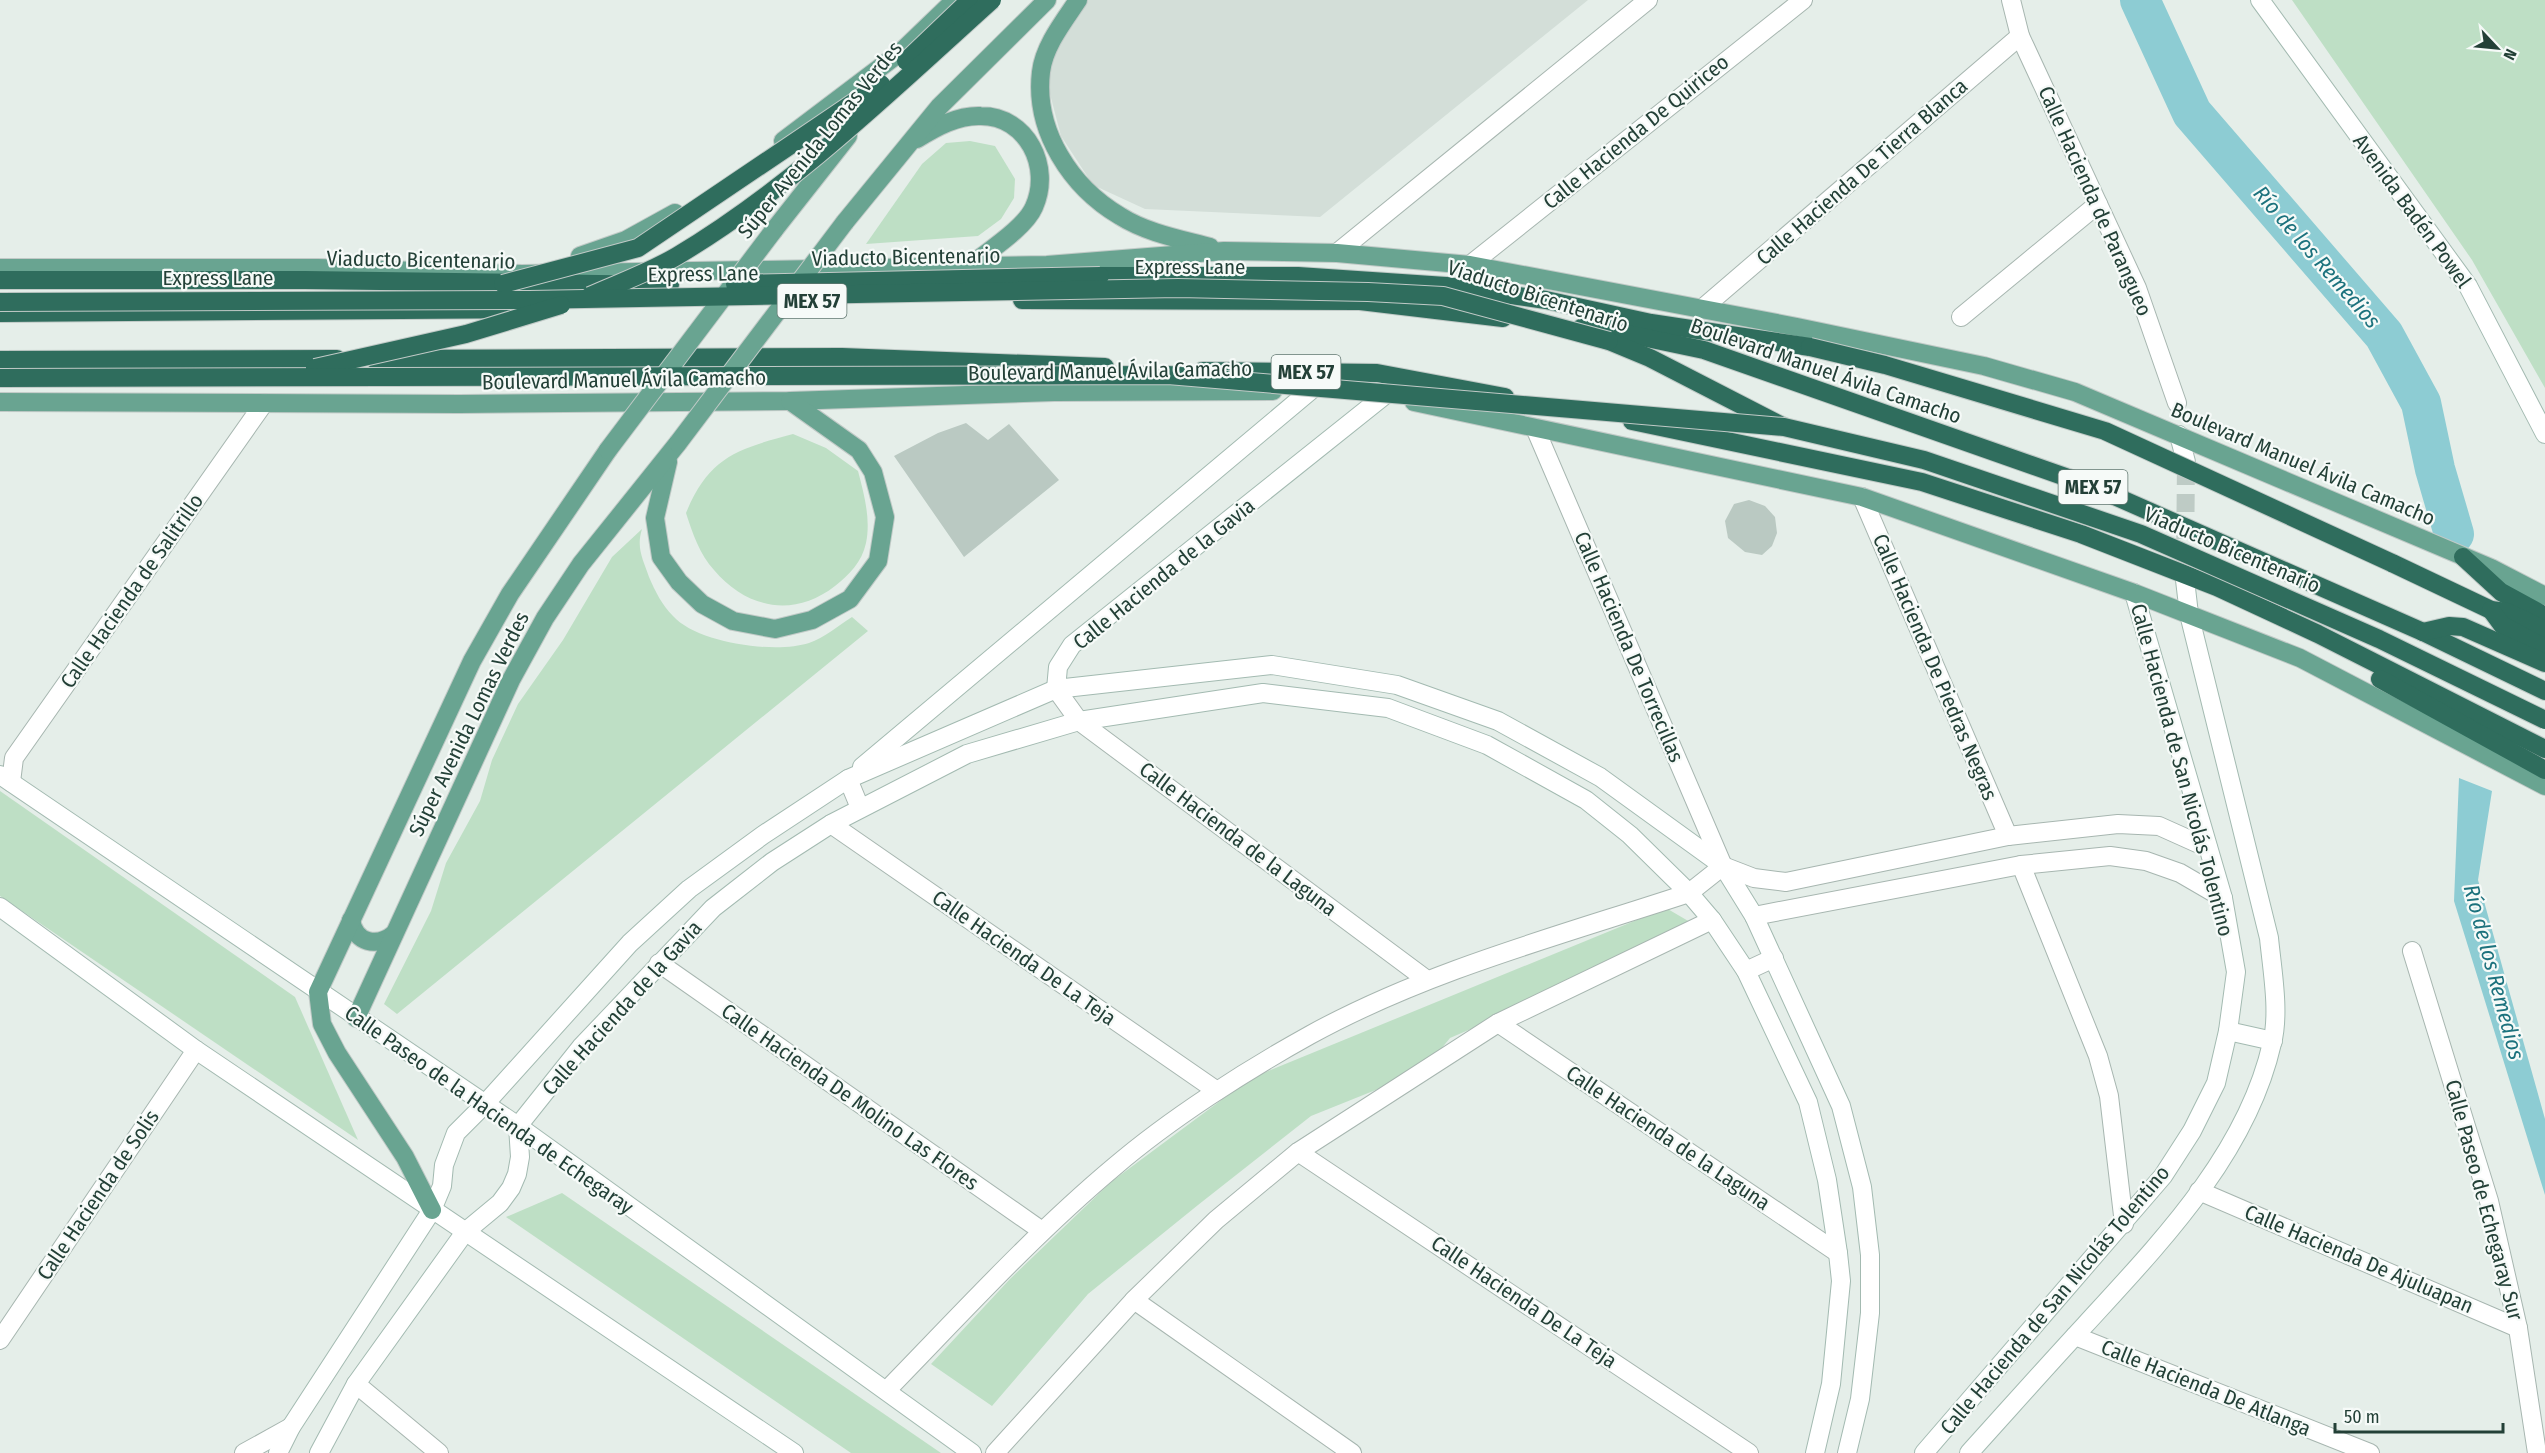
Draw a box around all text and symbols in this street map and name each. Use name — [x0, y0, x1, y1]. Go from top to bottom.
north arrow — [2467, 18, 2527, 78]
street label: Súper Avenida Lomas Verdes — [732, 36, 908, 244]
text: N — [2499, 46, 2521, 63]
street label: Calle Hacienda De Quiriceo — [1538, 49, 1734, 215]
street label: Calle Hacienda De Tierra Blanca — [1751, 73, 1973, 271]
street label: Calle Hacienda de Parangueo — [2033, 82, 2157, 320]
street label: Avenida Badén Powel — [2347, 129, 2477, 293]
water label: Río de los Remedios — [2248, 180, 2386, 334]
street label: Viaducto Bicentenario — [811, 242, 1001, 272]
street label: Viaducto Bicentenario — [326, 245, 516, 275]
street label: Express Lane — [1135, 254, 1245, 280]
street label: Viaducto Bicentenario — [1444, 254, 1632, 338]
street label: Express Lane — [647, 260, 759, 288]
street label: Express Lane — [163, 265, 273, 291]
road number: MEX 57 — [778, 284, 846, 318]
street label: Boulevard Manuel Ávila Camacho — [1687, 312, 1965, 430]
road number: MEX 57 — [1272, 355, 1340, 389]
street label: Boulevard Manuel Ávila Camacho — [968, 356, 1252, 386]
street label: Boulevard Manuel Ávila Camacho — [482, 365, 766, 395]
street label: Boulevard Manuel Ávila Camacho — [2167, 396, 2439, 532]
road number: MEX 57 — [2058, 470, 2128, 504]
street label: Calle Hacienda de Salitrillo — [55, 489, 209, 693]
street label: Calle Hacienda de la Gavia — [1068, 493, 1260, 655]
street label: Viaducto Bicentenario — [2140, 501, 2324, 599]
street label: Calle Hacienda De Torrecillas — [1569, 528, 1689, 766]
street label: Calle Hacienda De Piedras Negras — [1867, 530, 2003, 804]
street label: Calle Hacienda de San Nicolás Tolentino — [2125, 601, 2239, 939]
street label: Súper Avenida Lomas Verdes — [403, 607, 535, 841]
street label: Calle Hacienda de la Laguna — [1134, 756, 1342, 922]
water label: Río de los Remedios — [2458, 882, 2530, 1062]
street label: Calle Hacienda De La Teja — [927, 885, 1121, 1031]
street label: Calle Hacienda de la Gavia — [537, 915, 707, 1101]
street label: Calle Hacienda De Molino Las Flores — [716, 998, 984, 1196]
street label: Calle Paseo de la Hacienda de Echegaray — [339, 1000, 639, 1220]
street label: Calle Hacienda de la Laguna — [1561, 1060, 1775, 1216]
street label: Calle Paseo de Echegaray Sur — [2439, 1077, 2529, 1324]
street label: Calle Hacienda de Solis — [31, 1105, 165, 1285]
street label: Calle Hacienda de San Nicolás Tolentino — [1935, 1160, 2175, 1440]
street label: Calle Hacienda De Ajuluapan — [2241, 1199, 2477, 1319]
street label: Calle Hacienda De La Teja — [1426, 1230, 1622, 1374]
street label: Calle Hacienda De Atlanga — [2097, 1334, 2315, 1442]
scale bar — [2335, 1396, 2503, 1434]
text: 50 m — [2344, 1406, 2380, 1428]

